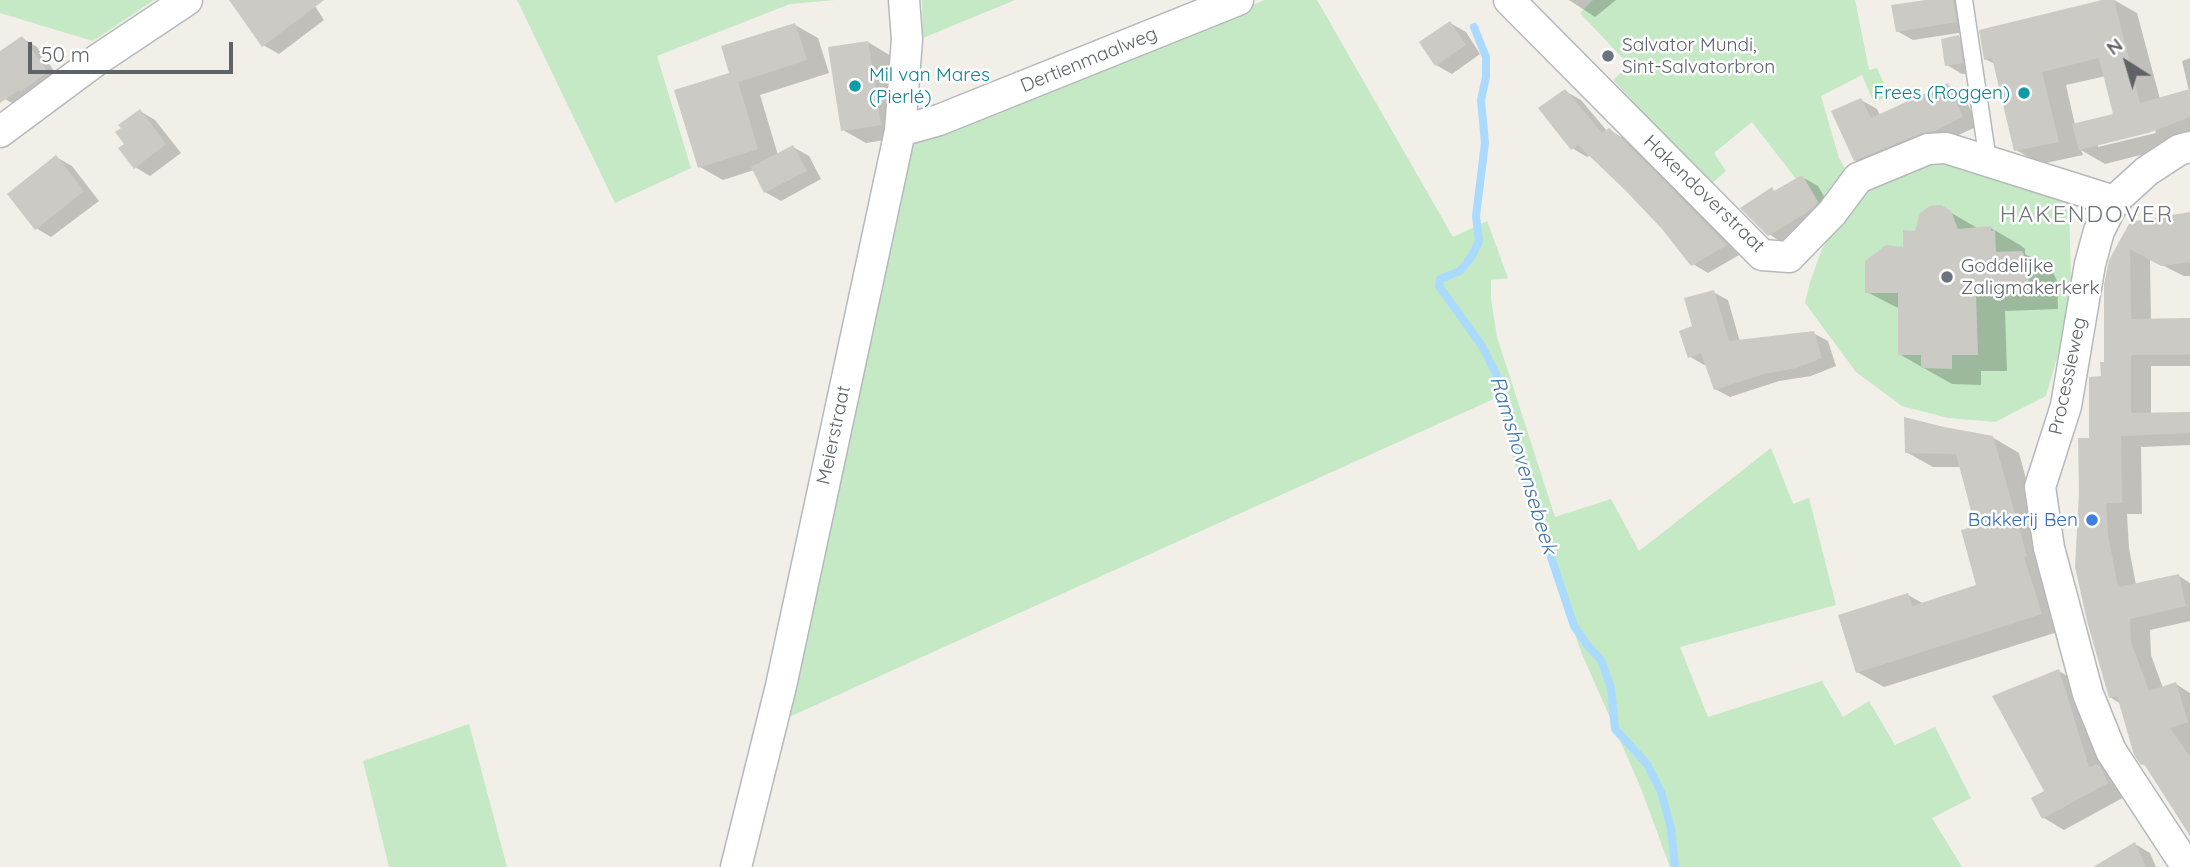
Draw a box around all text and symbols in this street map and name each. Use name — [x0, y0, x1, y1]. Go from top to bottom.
street label: Dertienmaalweg — [1017, 22, 1161, 98]
scale bar — [32, 28, 236, 72]
north arrow — [2092, 28, 2162, 98]
text: N — [2102, 32, 2127, 60]
place label: Salvator Mundi, Sint-Salvatorbron — [1622, 34, 1775, 78]
text: 50 m — [41, 41, 90, 67]
marker: Salvator Mundi, Sint-Salvatorbron — [1600, 48, 1616, 64]
place label: Mil van Mares (Pierlé) — [869, 64, 990, 108]
marker: Mil van Mares (Pierlé) — [847, 78, 863, 94]
place label: Frees (Roggen) — [1874, 82, 2010, 104]
marker: Frees (Roggen) — [2016, 85, 2032, 101]
street label: Hakendoverstraat — [1639, 130, 1769, 258]
district label: HAKENDOVER — [2001, 201, 2173, 229]
place label: Goddelijke Zaligmakerkerk — [1961, 255, 2100, 299]
marker: Goddelijke Zaligmakerkerk — [1939, 269, 1955, 285]
street label: Processieweg — [2044, 315, 2092, 437]
water label: Ramshovensebeek — [1484, 373, 1562, 557]
street label: Meierstraat — [812, 383, 856, 487]
place label: Bakkerij Ben — [1968, 509, 2078, 531]
marker: Bakkerij Ben — [2084, 512, 2100, 528]

